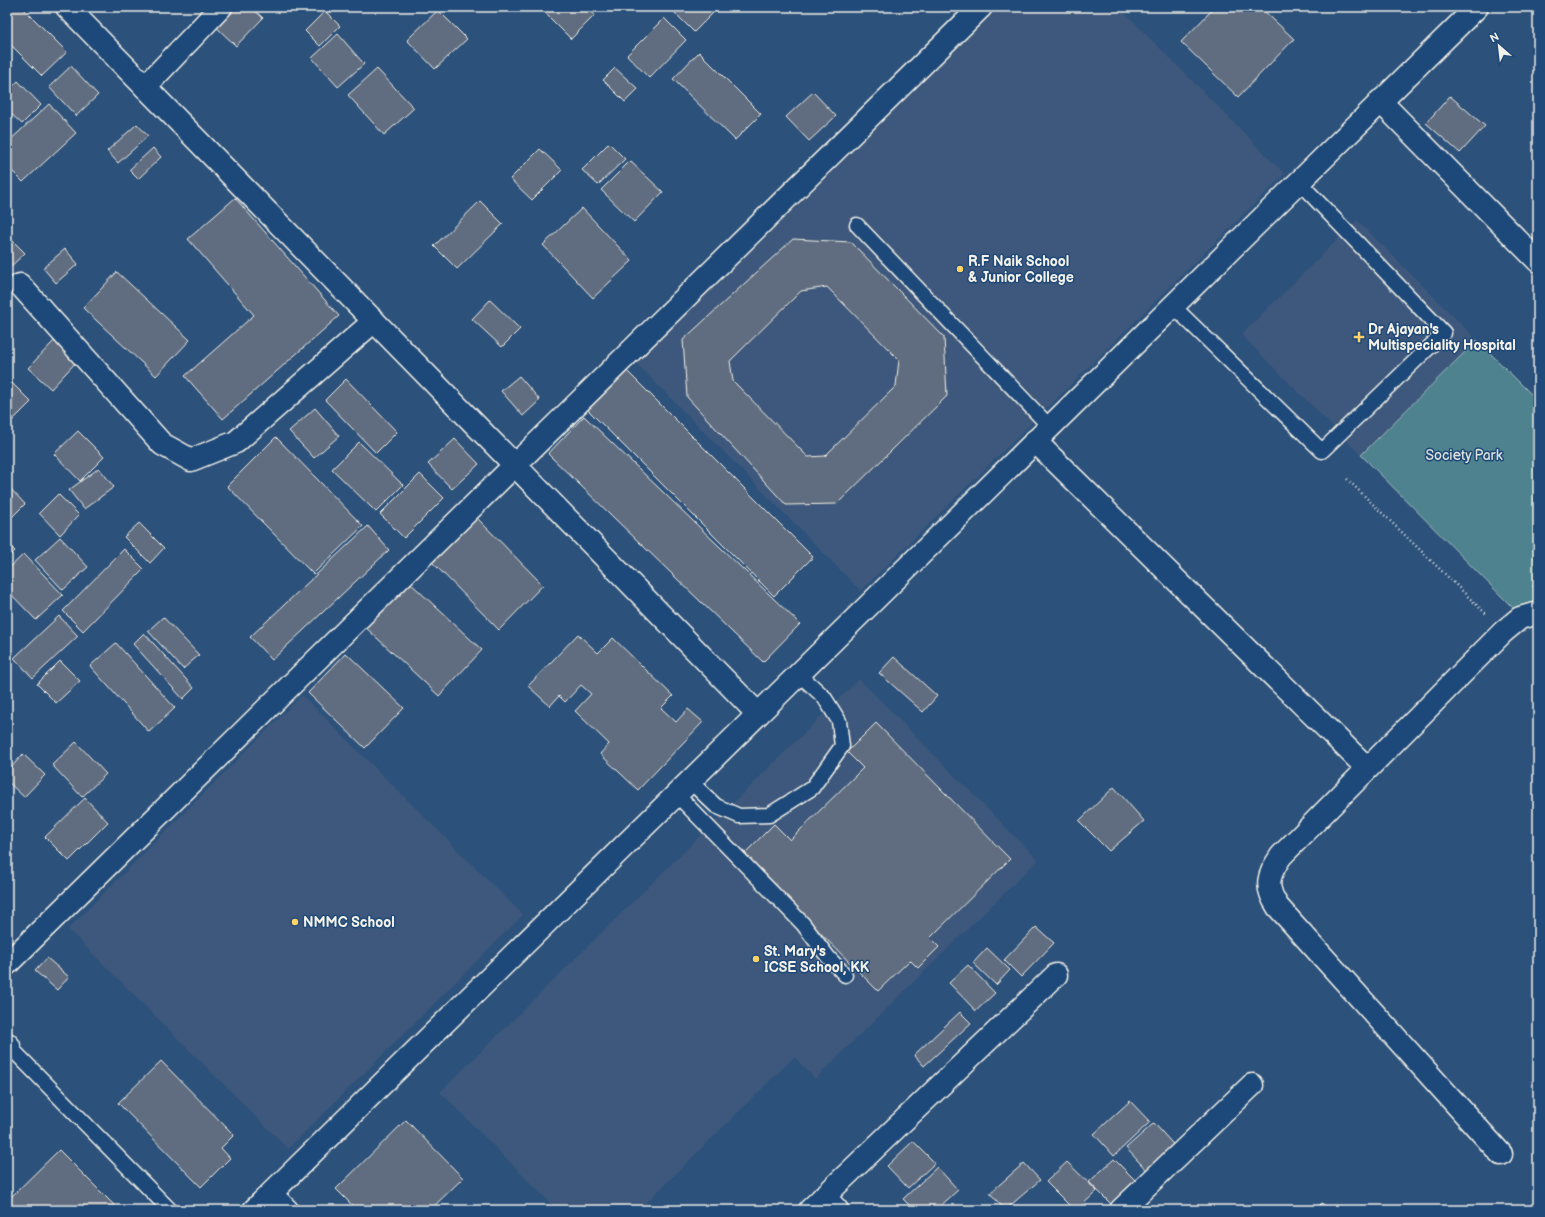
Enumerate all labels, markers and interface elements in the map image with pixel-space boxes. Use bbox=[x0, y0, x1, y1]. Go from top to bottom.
north arrow bbox=[1479, 26, 1519, 66]
text: N bbox=[1488, 30, 1501, 45]
place label: R.F Naik School & Junior College bbox=[968, 253, 1074, 286]
marker: R.F Naik School & Junior College bbox=[955, 264, 965, 274]
place label: Dr Ajayan's Multispeciality Hospital bbox=[1368, 321, 1516, 354]
marker: Dr Ajayan's Multispeciality Hospital bbox=[1353, 331, 1365, 343]
park label: Society Park bbox=[1425, 447, 1503, 464]
place label: NMMC School bbox=[303, 914, 395, 931]
marker: NMMC School bbox=[290, 917, 300, 927]
place label: St. Mary's ICSE School, KK bbox=[764, 943, 870, 976]
marker: St. Mary's ICSE School, KK bbox=[751, 954, 761, 964]

